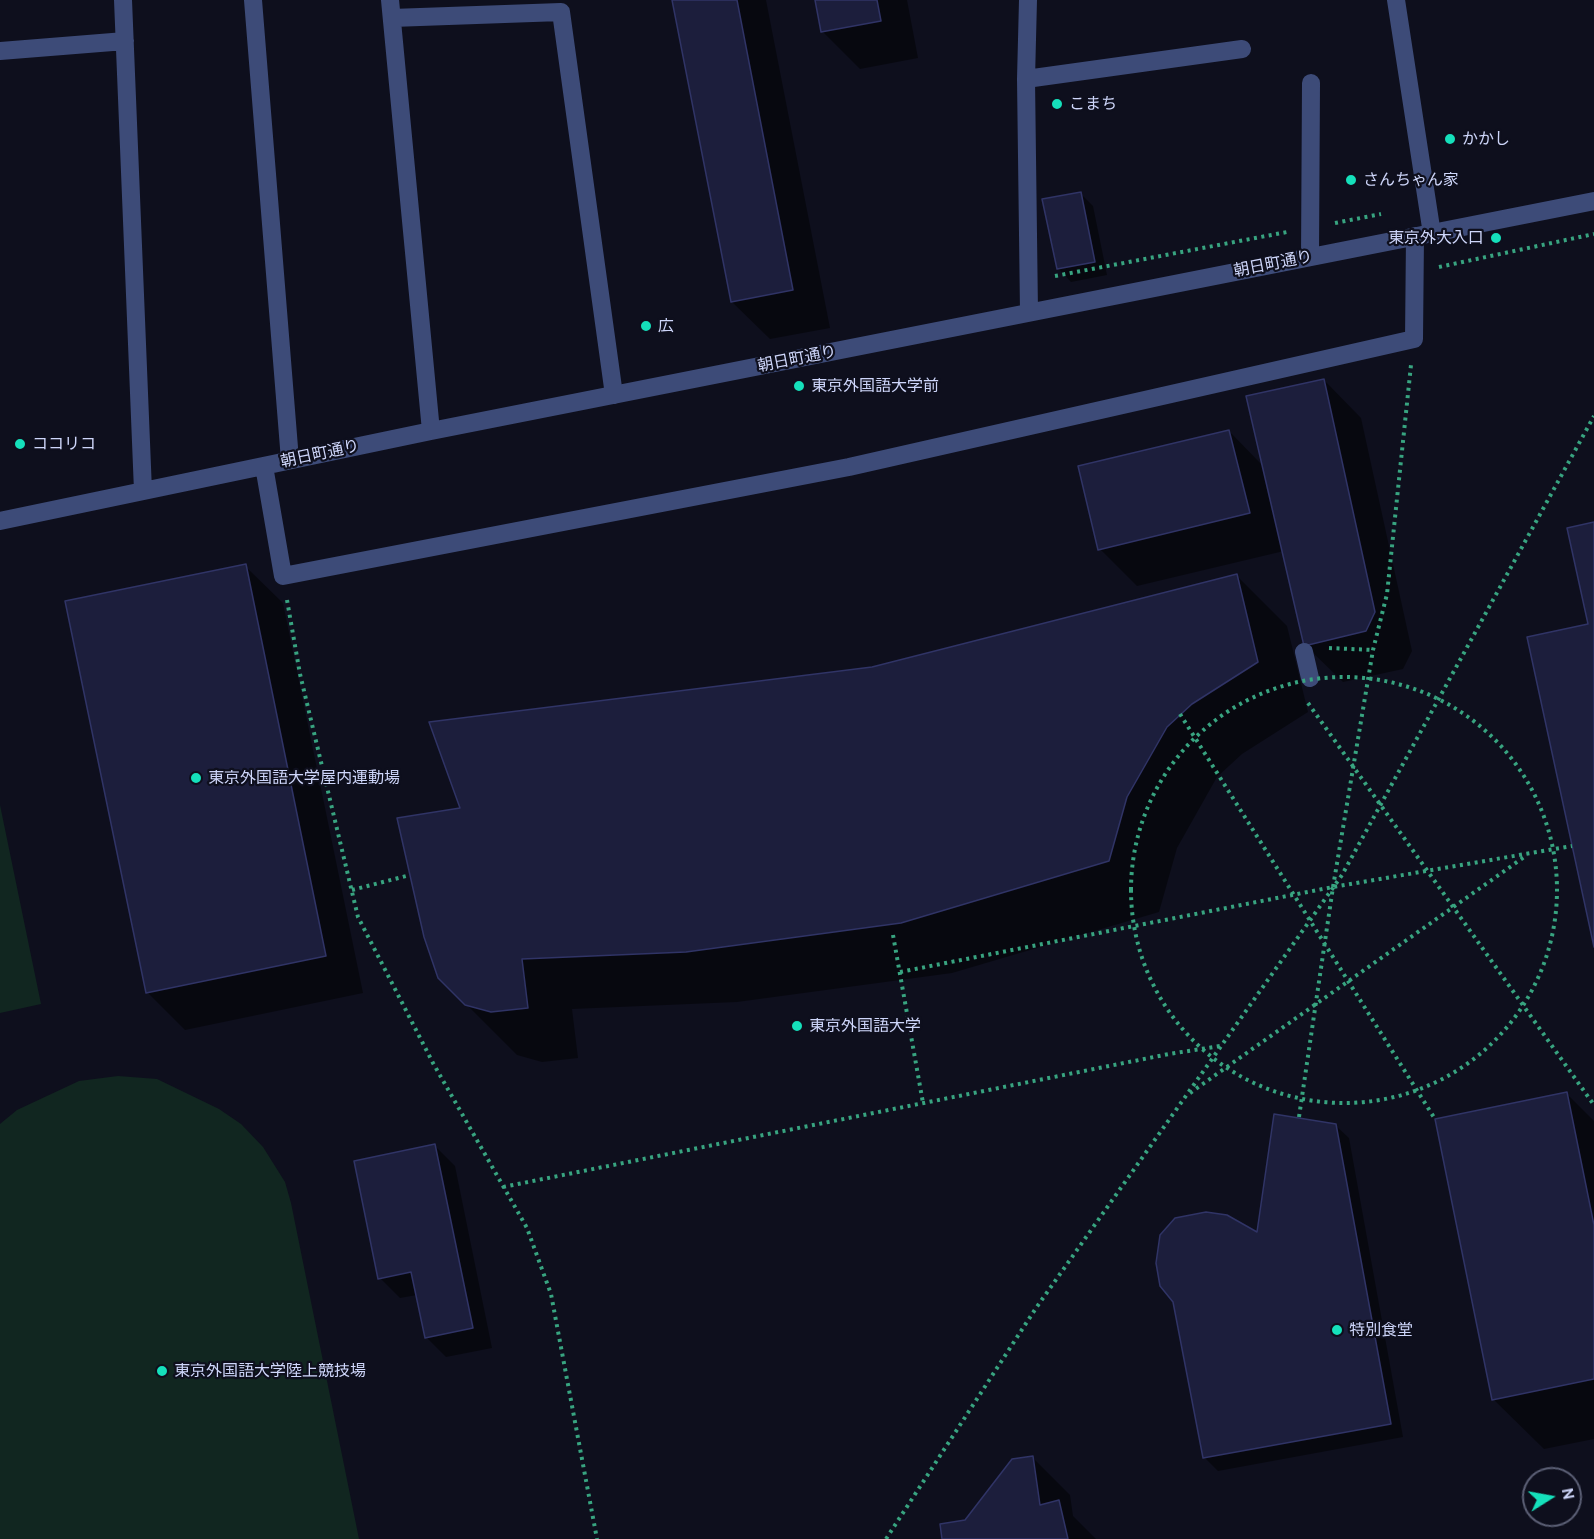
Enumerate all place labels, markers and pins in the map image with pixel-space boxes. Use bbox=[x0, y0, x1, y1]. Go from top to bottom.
place label: こまち bbox=[1069, 94, 1117, 114]
marker: こまち bbox=[1050, 97, 1064, 111]
place label: かかし bbox=[1462, 129, 1510, 149]
marker: かかし bbox=[1443, 132, 1457, 146]
place label: さんちゃん家 bbox=[1363, 170, 1459, 190]
marker: さんちゃん家 bbox=[1344, 173, 1358, 187]
place label: 東京外大入口 bbox=[1388, 228, 1484, 248]
marker: 東京外大入口 bbox=[1489, 231, 1503, 245]
place label: 広 bbox=[658, 316, 674, 336]
marker: 広 bbox=[639, 319, 653, 333]
place label: 東京外国語大学前 bbox=[811, 376, 939, 396]
marker: 東京外国語大学前 bbox=[792, 379, 806, 393]
place label: ココリコ bbox=[32, 434, 96, 454]
marker: ココリコ bbox=[13, 437, 27, 451]
place label: 東京外国語大学屋内運動場 bbox=[208, 768, 400, 788]
marker: 東京外国語大学屋内運動場 bbox=[189, 771, 203, 785]
place label: 東京外国語大学 bbox=[809, 1016, 921, 1036]
marker: 東京外国語大学 bbox=[790, 1019, 804, 1033]
place label: 特別食堂 bbox=[1349, 1320, 1413, 1340]
marker: 特別食堂 bbox=[1330, 1323, 1344, 1337]
place label: 東京外国語大学陸上競技場 bbox=[174, 1361, 366, 1381]
marker: 東京外国語大学陸上競技場 bbox=[155, 1364, 169, 1378]

